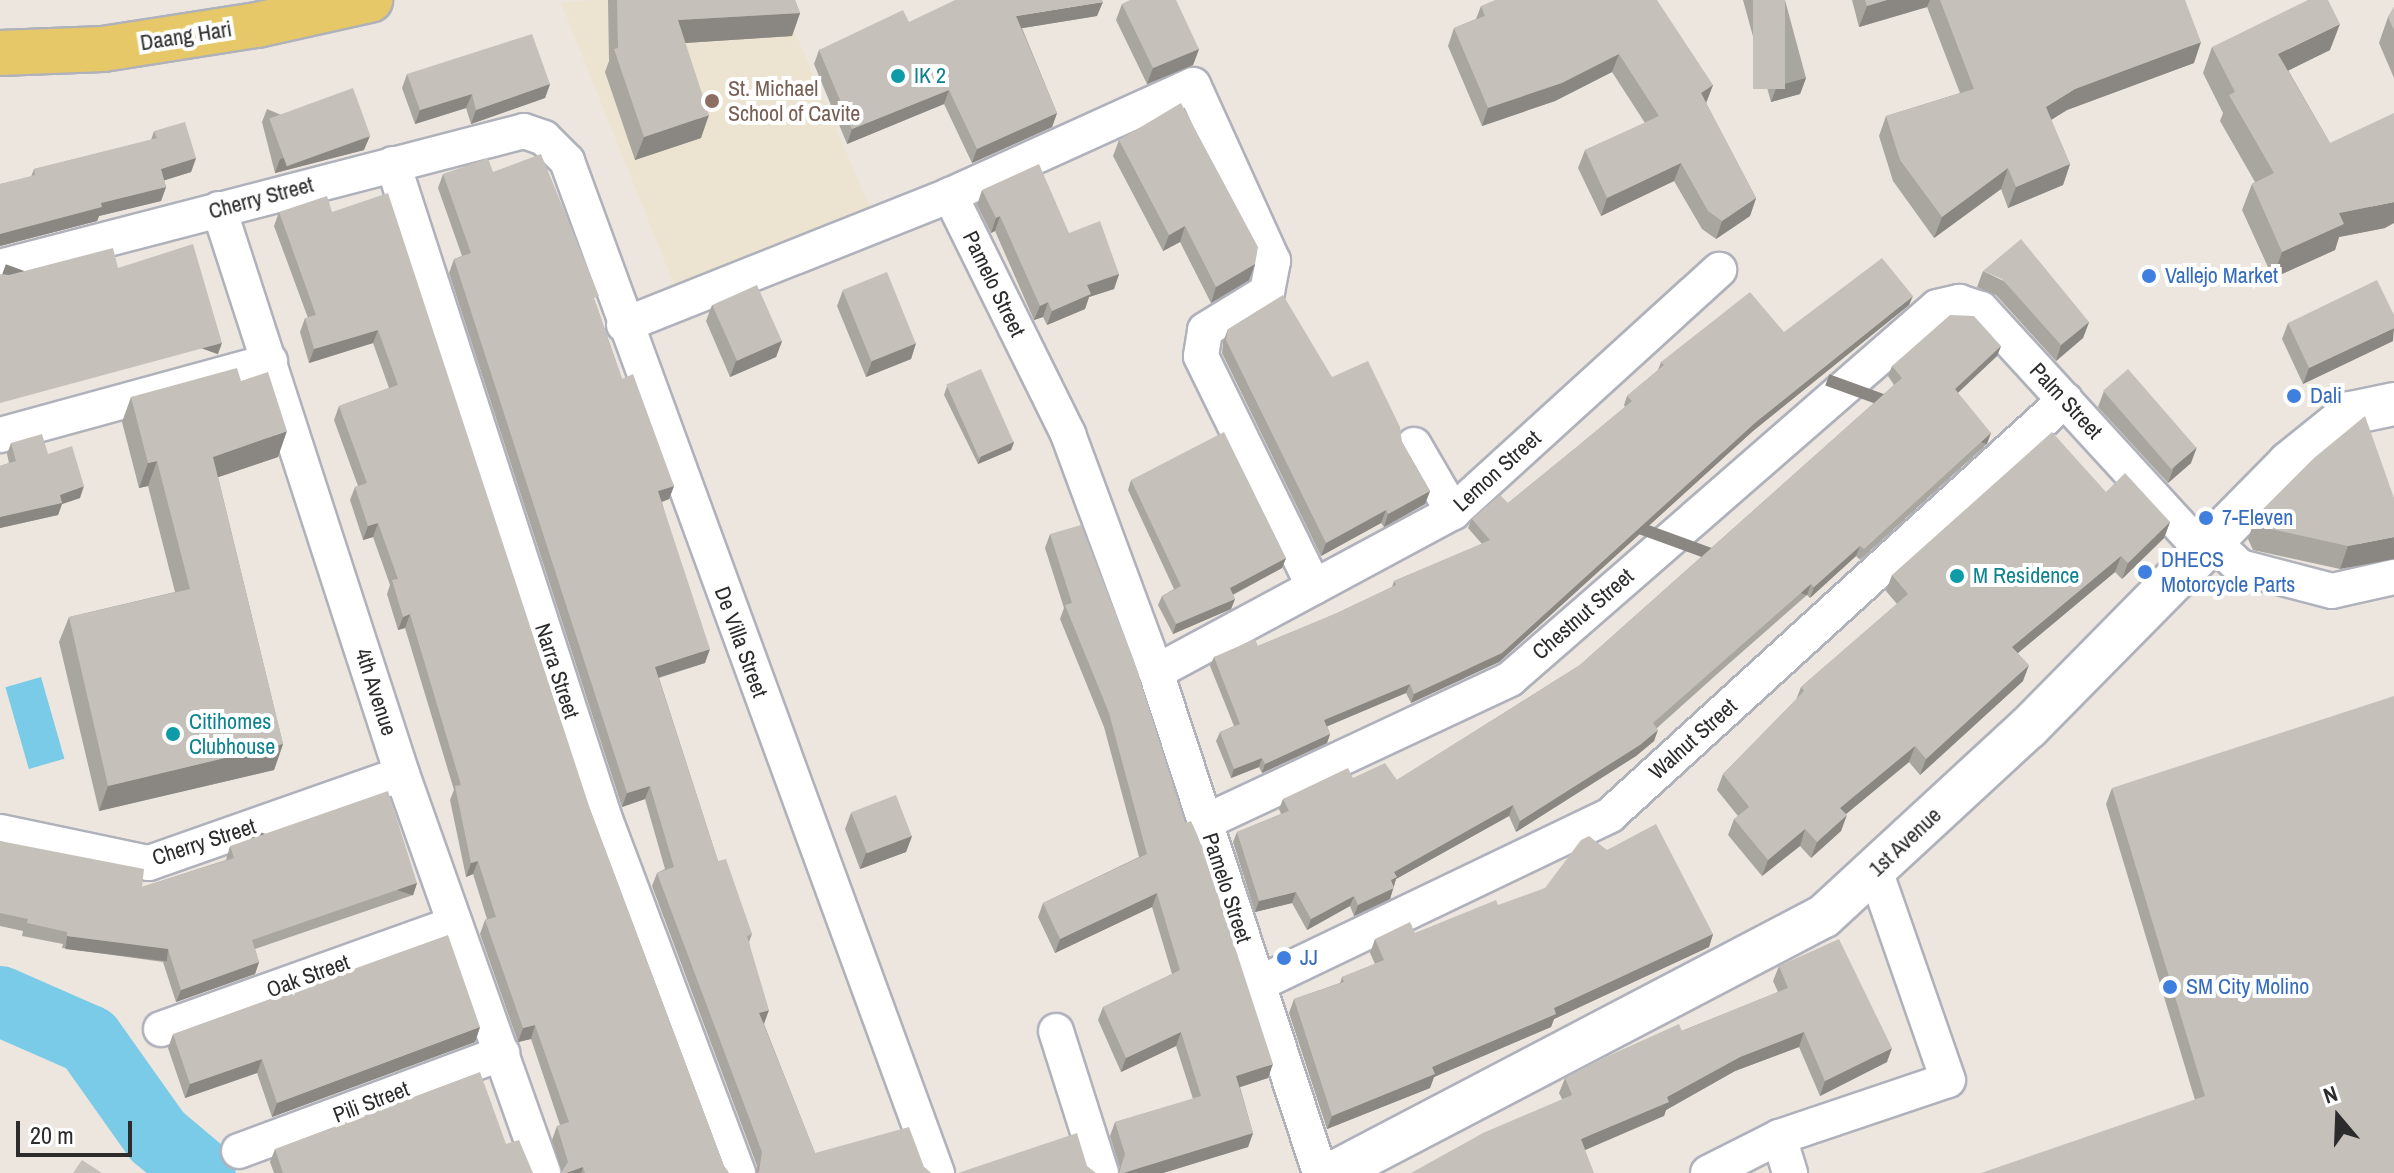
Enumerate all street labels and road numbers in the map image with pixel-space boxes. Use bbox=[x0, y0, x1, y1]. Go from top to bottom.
street label: Daang Hari bbox=[138, 16, 234, 56]
street label: Cherry Street bbox=[206, 171, 316, 225]
street label: Pamelo Street bbox=[957, 227, 1031, 341]
street label: Palm Street bbox=[2024, 358, 2108, 444]
street label: Lemon Street bbox=[1448, 425, 1546, 517]
street label: Chestnut Street bbox=[1527, 563, 1639, 665]
street label: De Villa Street bbox=[709, 583, 773, 701]
street label: Narra Street bbox=[529, 620, 585, 722]
street label: 4th Avenue bbox=[349, 645, 403, 739]
street label: Walnut Street bbox=[1644, 693, 1742, 785]
street label: 1st Avenue bbox=[1863, 802, 1947, 882]
street label: Cherry Street bbox=[149, 813, 259, 871]
street label: Pamelo Street bbox=[1197, 830, 1257, 946]
street label: Oak Street bbox=[263, 949, 353, 1003]
street label: Pili Street bbox=[329, 1075, 413, 1129]

